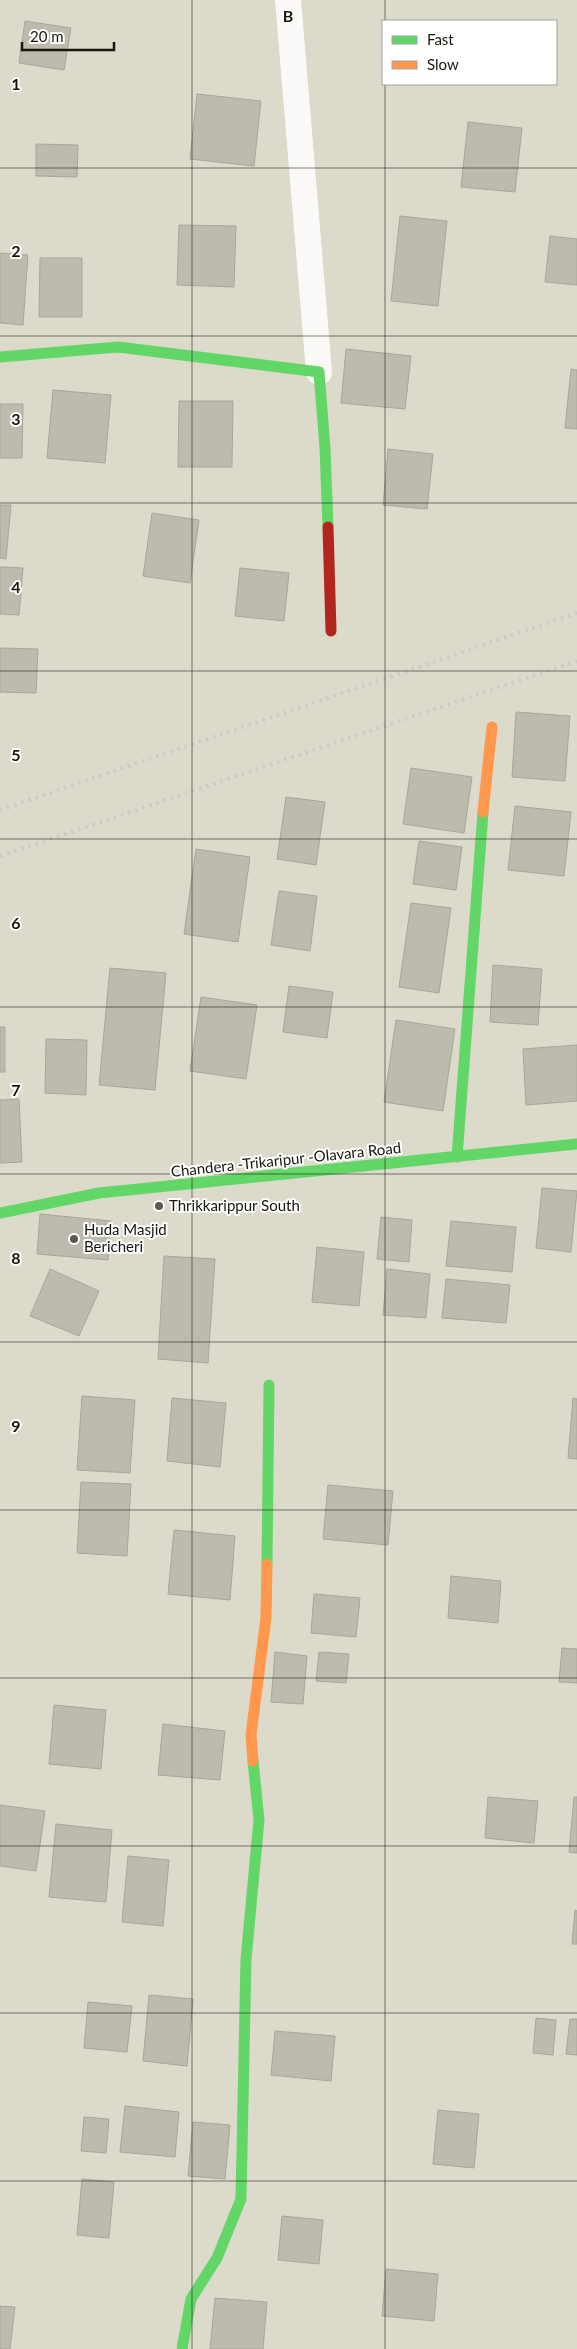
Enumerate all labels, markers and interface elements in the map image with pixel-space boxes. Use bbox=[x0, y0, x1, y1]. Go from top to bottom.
text: B bbox=[283, 6, 293, 25]
scale bar bbox=[22, 20, 115, 52]
legend bbox=[382, 20, 557, 85]
text: 20 m bbox=[30, 27, 64, 45]
text: Fast bbox=[427, 30, 454, 48]
text: Slow bbox=[427, 55, 459, 73]
text: 1 bbox=[11, 74, 21, 93]
text: 2 bbox=[11, 241, 21, 260]
text: 3 bbox=[11, 409, 21, 428]
text: 4 bbox=[11, 577, 21, 596]
text: 5 bbox=[11, 745, 21, 764]
text: 6 bbox=[11, 913, 21, 932]
text: 7 bbox=[11, 1080, 21, 1099]
street label: Chandera -Trikaripur -Olavara Road bbox=[170, 1138, 402, 1180]
place label: Thrikkarippur South bbox=[169, 1196, 300, 1214]
marker: Thrikkarippur South bbox=[153, 1200, 165, 1212]
place label: Huda Masjid Bericheri bbox=[84, 1220, 167, 1255]
marker: Huda Masjid Bericheri bbox=[68, 1233, 80, 1245]
text: 8 bbox=[11, 1248, 21, 1267]
text: 9 bbox=[11, 1416, 21, 1435]

